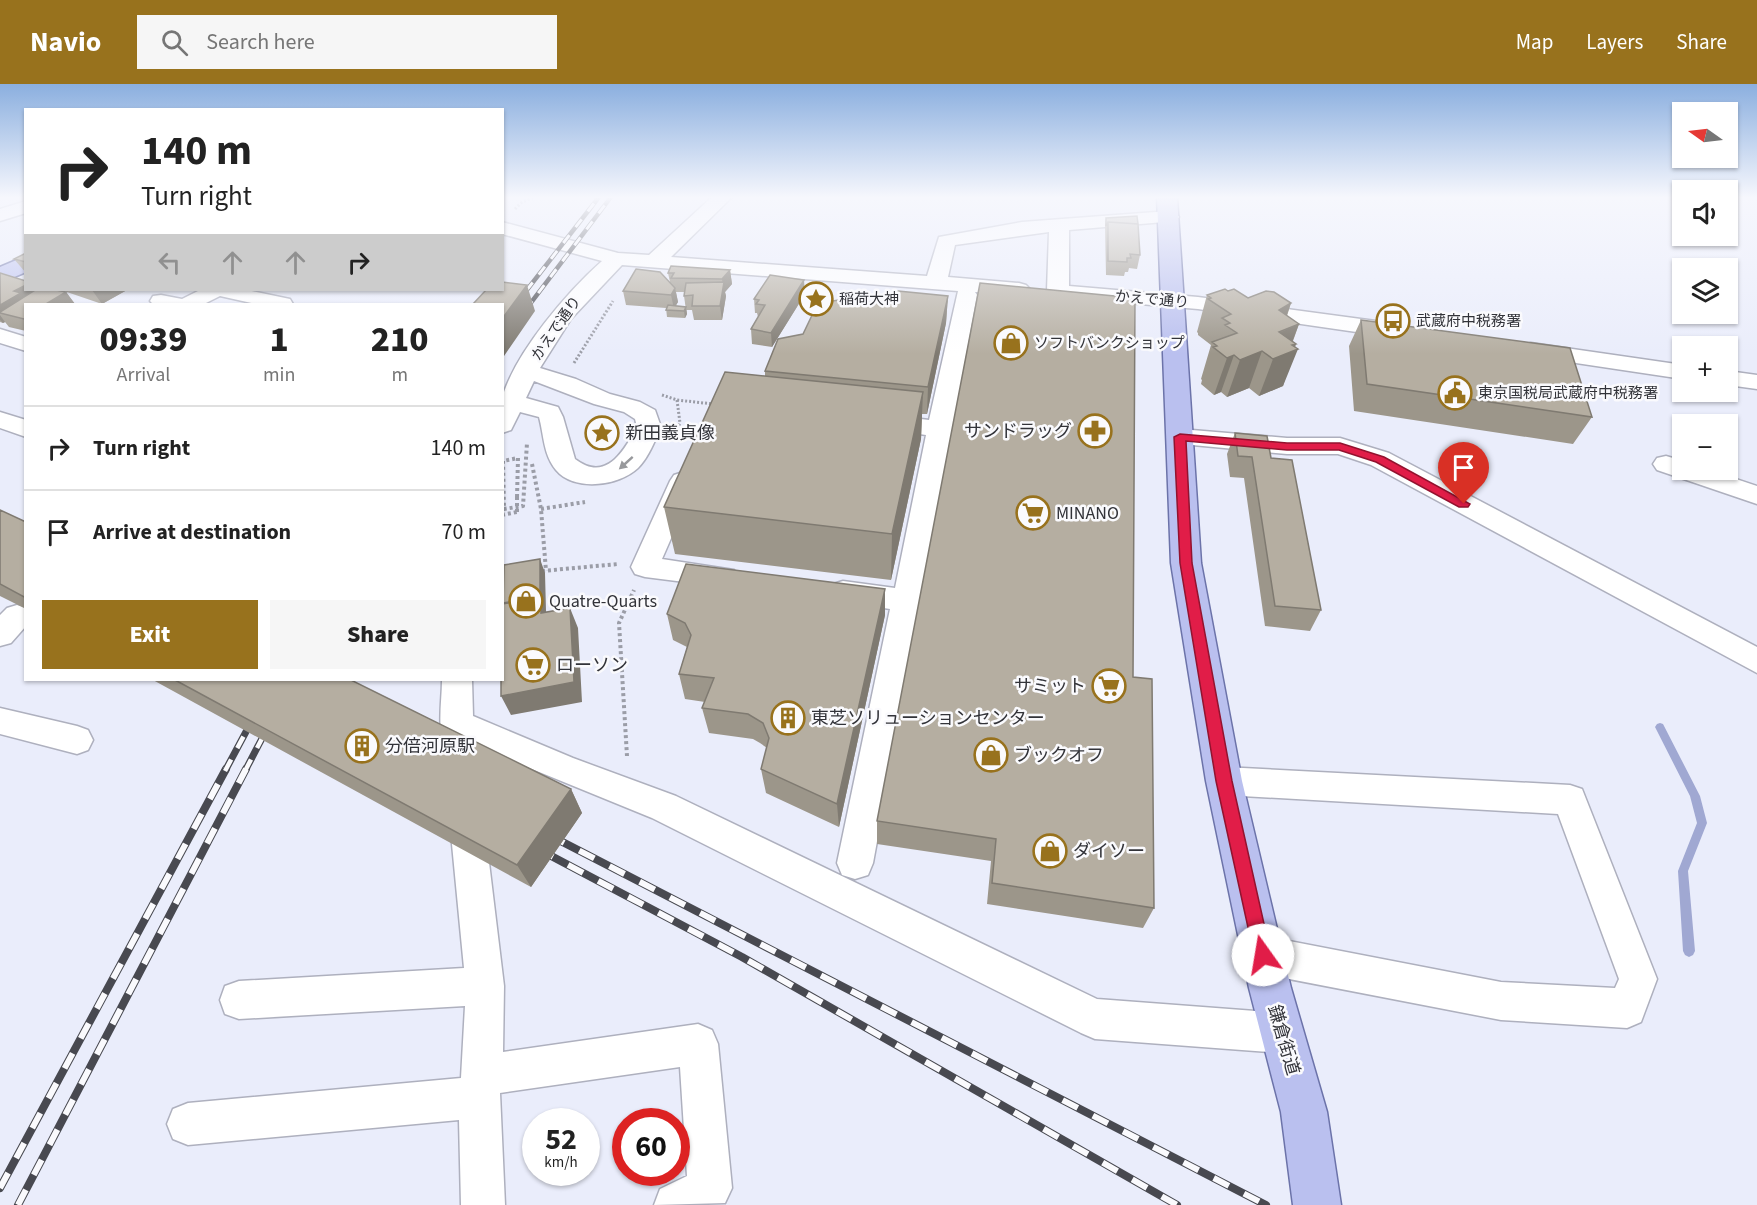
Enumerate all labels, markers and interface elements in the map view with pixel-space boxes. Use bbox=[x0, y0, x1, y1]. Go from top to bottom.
search box bbox=[137, 15, 557, 69]
text: Navio bbox=[30, 22, 101, 62]
icon: search bbox=[158, 26, 191, 59]
text: Search here bbox=[206, 26, 315, 58]
text: Map bbox=[1516, 27, 1553, 57]
text: Layers bbox=[1586, 27, 1643, 57]
text: Share bbox=[1676, 27, 1727, 57]
north arrow bbox=[1672, 102, 1738, 168]
map controls bbox=[1672, 102, 1738, 480]
text: 140 m bbox=[141, 121, 252, 181]
icon: right bbox=[42, 132, 120, 210]
text: Turn right bbox=[141, 177, 252, 216]
button: sound bbox=[1672, 180, 1738, 246]
icon: left bbox=[153, 246, 186, 279]
icon: ahead bbox=[216, 246, 249, 279]
icon: ahead bbox=[279, 246, 312, 279]
icon: right bbox=[342, 246, 375, 279]
button: layers bbox=[1672, 258, 1738, 324]
place icon: 稲荷大神 bbox=[798, 281, 834, 317]
street label: かえで通り bbox=[1114, 286, 1190, 313]
place label: 稲荷大神 bbox=[839, 289, 899, 310]
street label: かえで通り bbox=[526, 292, 586, 365]
bus stop icon: 武蔵府中税務署 bbox=[1375, 303, 1411, 339]
place label: 武蔵府中税務署 bbox=[1416, 311, 1521, 332]
text: 09:39 bbox=[99, 314, 188, 365]
text: 1 bbox=[270, 314, 289, 365]
text: 210 bbox=[371, 314, 429, 365]
shop icon: ソフトバンクショップ bbox=[993, 325, 1029, 361]
place label: ソフトバンクショップ bbox=[1034, 333, 1185, 354]
button: + bbox=[1672, 336, 1738, 402]
text: Arrival bbox=[117, 361, 170, 389]
text: min bbox=[263, 361, 295, 389]
text: m bbox=[391, 361, 408, 389]
public building icon: 東京国税局武蔵府中税務署 bbox=[1437, 375, 1473, 411]
place label: 東京国税局武蔵府中税務署 bbox=[1478, 383, 1658, 404]
pharmacy icon: サンドラッグ bbox=[1077, 413, 1113, 449]
button: − bbox=[1672, 414, 1738, 480]
place icon: 新田義貞像 bbox=[584, 415, 620, 451]
place label: サンドラッグ bbox=[964, 419, 1072, 444]
place label: 新田義貞像 bbox=[625, 421, 715, 446]
icon: right bbox=[42, 432, 75, 465]
text: Turn right bbox=[93, 432, 190, 464]
text: 140 m bbox=[431, 432, 486, 464]
pin bbox=[1438, 442, 1489, 504]
icon: arrive bbox=[1447, 451, 1480, 484]
one-way arrow bbox=[618, 456, 633, 470]
supermarket icon: MINANO bbox=[1015, 495, 1051, 531]
place label: MINANO bbox=[1056, 501, 1119, 526]
icon: arrive bbox=[42, 516, 75, 549]
text: Arrive at destination bbox=[93, 516, 291, 548]
text: 70 m bbox=[441, 516, 486, 548]
shop icon: Quatre-Quarts bbox=[508, 583, 544, 619]
place label: Quatre-Quarts bbox=[549, 589, 657, 614]
button: Exit bbox=[42, 600, 258, 669]
button: Share bbox=[270, 600, 486, 669]
supermarket icon: ローソン bbox=[515, 647, 551, 683]
place label: ローソン bbox=[556, 653, 628, 678]
supermarket icon: サミット bbox=[1091, 668, 1127, 704]
place label: サミット bbox=[1014, 674, 1086, 699]
building icon: 東芝ソリューションセンター bbox=[770, 700, 806, 736]
place label: 東芝ソリューションセンター bbox=[811, 706, 1045, 731]
building icon: 分倍河原駅 bbox=[344, 728, 380, 764]
place label: 分倍河原駅 bbox=[385, 734, 475, 759]
shop icon: ブックオフ bbox=[973, 737, 1009, 773]
place label: ブックオフ bbox=[1014, 743, 1104, 768]
shop icon: ダイソー bbox=[1032, 833, 1068, 869]
place label: ダイソー bbox=[1073, 839, 1145, 864]
position arrow bbox=[1231, 923, 1295, 987]
street label: 鎌倉街道 bbox=[1262, 1002, 1305, 1078]
speed limit sign: 60 bbox=[612, 1108, 690, 1186]
text: 52 bbox=[545, 1118, 577, 1161]
text: km/h bbox=[544, 1152, 578, 1173]

